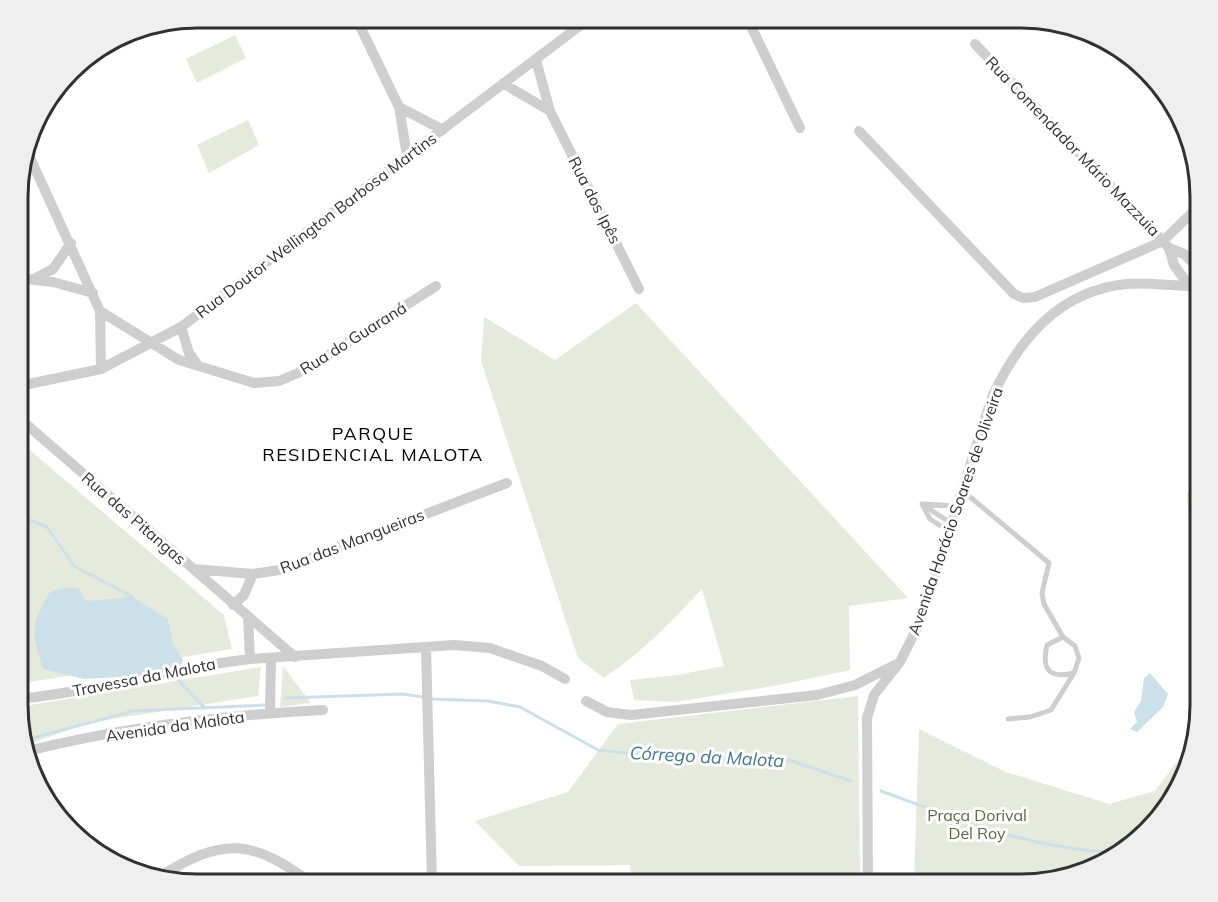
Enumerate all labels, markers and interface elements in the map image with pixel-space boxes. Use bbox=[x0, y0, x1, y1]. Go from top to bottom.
street label: Rua Comendador Mário Mazzuia bbox=[982, 52, 1164, 240]
street label: Rua Doutor Wellington Barbosa Martins bbox=[192, 128, 440, 322]
street label: Rua dos Ipês bbox=[564, 153, 626, 247]
street label: Rua do Guaraná bbox=[296, 297, 410, 379]
street label: Avenida Horácio Soares de Oliveira bbox=[903, 384, 1007, 638]
district label: PARQUE RESIDENCIAL MALOTA bbox=[262, 422, 484, 466]
street label: Rua das Pitangas bbox=[78, 467, 190, 569]
street label: Rua das Mangueiras bbox=[277, 504, 427, 578]
street label: Travessa da Malota bbox=[71, 653, 217, 701]
street label: Avenida da Malota bbox=[104, 706, 246, 746]
water label: Córrego da Malota bbox=[629, 741, 785, 772]
park label: Praça Dorival Del Roy bbox=[927, 805, 1027, 843]

